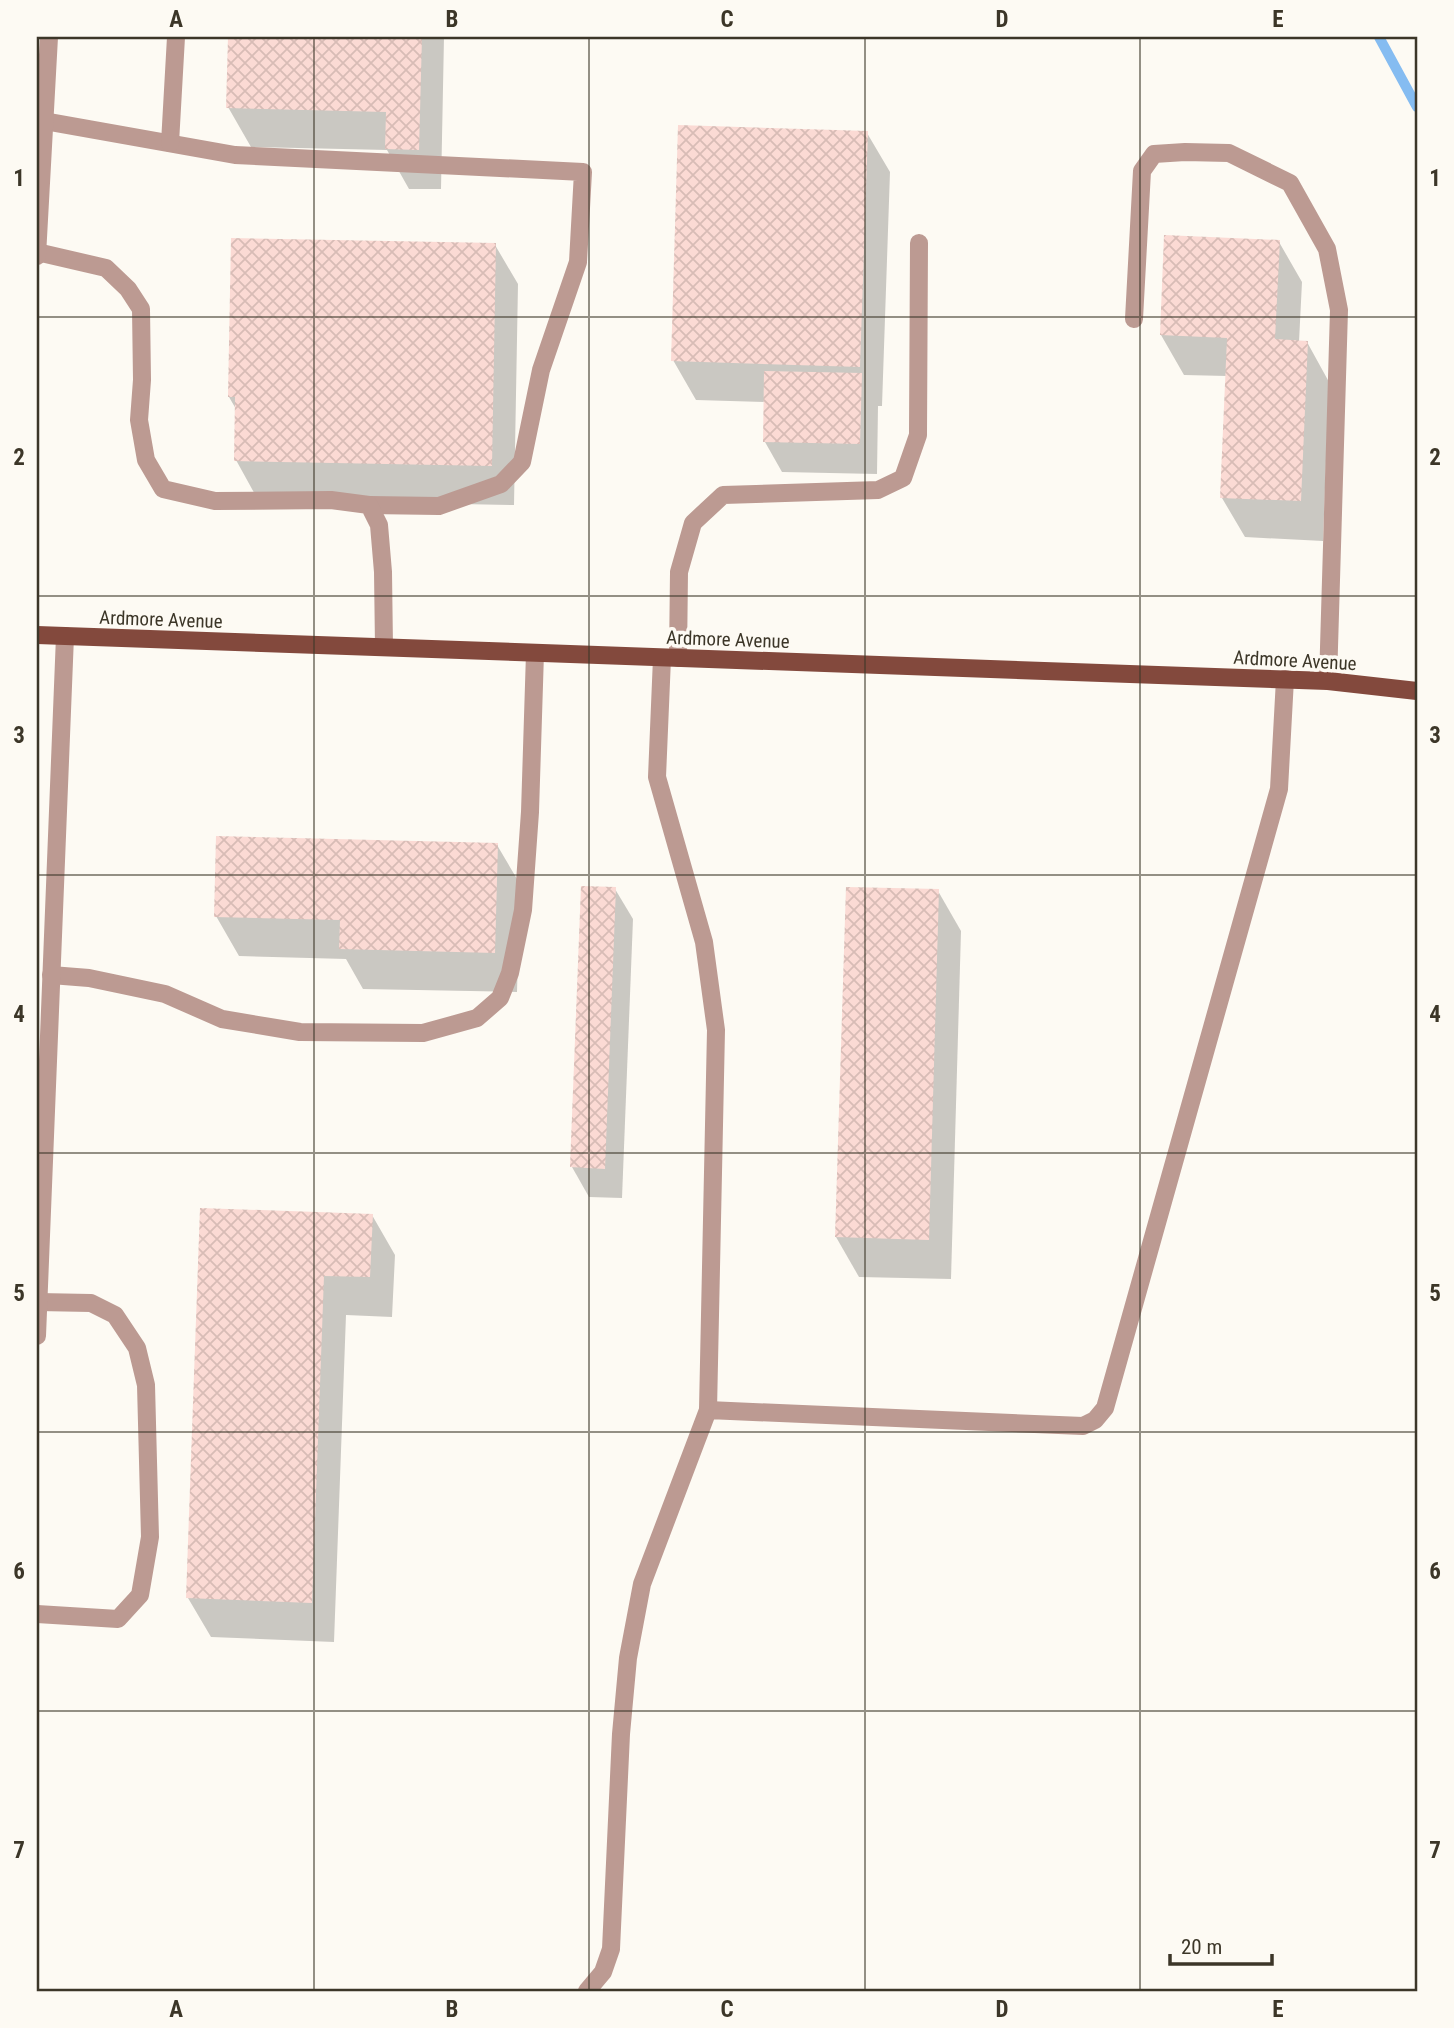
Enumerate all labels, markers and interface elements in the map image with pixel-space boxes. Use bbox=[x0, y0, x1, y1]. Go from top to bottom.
text: A bbox=[169, 6, 183, 33]
text: B bbox=[446, 6, 458, 33]
text: C bbox=[720, 6, 734, 33]
text: D bbox=[996, 6, 1009, 33]
text: E bbox=[1272, 6, 1284, 33]
text: 1 bbox=[13, 165, 25, 192]
text: 1 bbox=[1429, 165, 1441, 192]
text: 2 bbox=[13, 444, 25, 471]
text: 2 bbox=[1429, 444, 1441, 471]
street label: Ardmore Avenue bbox=[99, 606, 223, 633]
street label: Ardmore Avenue bbox=[666, 626, 790, 653]
street label: Ardmore Avenue bbox=[1233, 646, 1357, 675]
text: 3 bbox=[13, 722, 25, 749]
text: 3 bbox=[1429, 722, 1441, 749]
text: 4 bbox=[13, 1001, 25, 1028]
text: 4 bbox=[1429, 1001, 1441, 1028]
text: 5 bbox=[13, 1280, 25, 1307]
text: 5 bbox=[1429, 1280, 1441, 1307]
text: 6 bbox=[13, 1558, 25, 1585]
text: 6 bbox=[1429, 1558, 1441, 1585]
text: 7 bbox=[13, 1837, 25, 1864]
text: 7 bbox=[1429, 1837, 1441, 1864]
scale bar bbox=[1170, 1923, 1272, 1967]
text: 20 m bbox=[1181, 1935, 1222, 1959]
text: A bbox=[169, 1996, 183, 2023]
text: B bbox=[446, 1996, 458, 2023]
text: C bbox=[720, 1996, 734, 2023]
text: D bbox=[996, 1996, 1009, 2023]
text: E bbox=[1272, 1996, 1284, 2023]

